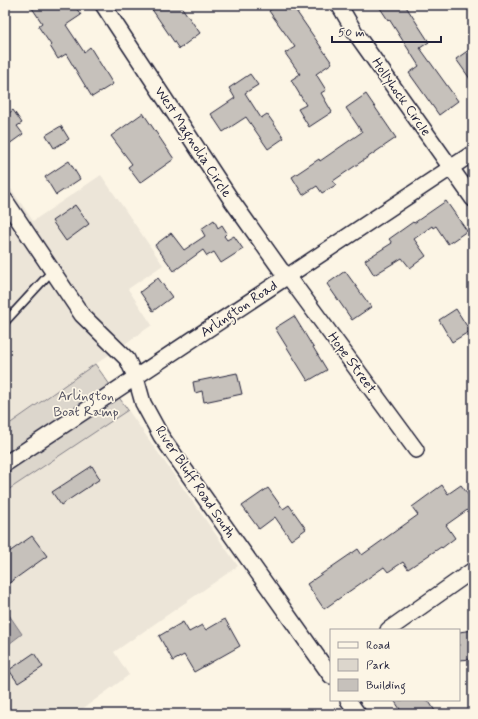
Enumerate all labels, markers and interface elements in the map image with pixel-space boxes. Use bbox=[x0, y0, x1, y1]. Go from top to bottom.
scale bar bbox=[332, 18, 441, 44]
text: 50 m bbox=[338, 25, 365, 41]
street label: Hollyhock Circle bbox=[367, 54, 435, 140]
street label: West Magnolia Circle bbox=[149, 83, 236, 202]
street label: Arlington Road bbox=[197, 277, 282, 343]
street label: Hope Street bbox=[324, 329, 381, 398]
park label: Arlington Boat Ramp bbox=[53, 387, 119, 421]
street label: River Bluff Road South bbox=[151, 422, 239, 542]
legend bbox=[330, 629, 460, 701]
text: Road bbox=[366, 638, 390, 654]
text: Park bbox=[366, 658, 390, 674]
text: Building bbox=[366, 678, 406, 695]

